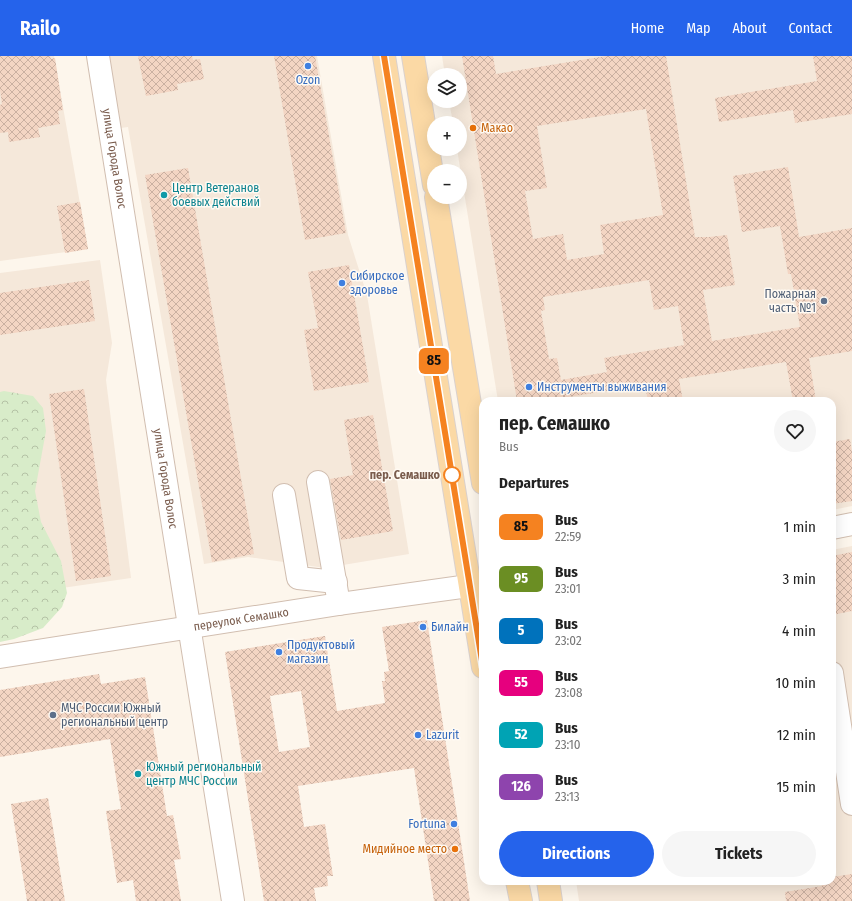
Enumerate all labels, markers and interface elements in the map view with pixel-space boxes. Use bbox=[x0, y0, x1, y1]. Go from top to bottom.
text: Railo bbox=[20, 17, 60, 40]
text: Home bbox=[631, 20, 664, 37]
text: Map bbox=[686, 20, 710, 37]
text: About bbox=[732, 20, 767, 37]
text: Contact bbox=[789, 20, 832, 37]
marker: Ozon bbox=[303, 61, 313, 71]
map controls bbox=[427, 68, 467, 204]
button: layers bbox=[427, 68, 467, 108]
place label: Ozon bbox=[296, 73, 320, 87]
street label: улица Города Волос bbox=[99, 108, 129, 210]
button: + bbox=[427, 116, 467, 156]
place label: Макао bbox=[481, 121, 513, 135]
marker: Макао bbox=[468, 123, 478, 133]
button: − bbox=[427, 164, 467, 204]
place label: Центр Ветеранов боевых действий bbox=[172, 181, 260, 209]
marker: Центр Ветеранов боевых действий bbox=[159, 190, 169, 200]
place label: Сибирское здоровье bbox=[350, 269, 404, 297]
marker: Сибирское здоровье bbox=[337, 278, 347, 288]
place label: Пожарная часть №1 bbox=[765, 287, 816, 315]
marker: Пожарная часть №1 bbox=[819, 296, 829, 306]
line badge: 85 bbox=[416, 348, 452, 374]
text: 85 bbox=[427, 352, 441, 369]
place label: Инструменты выживания bbox=[537, 380, 666, 394]
marker: Инструменты выживания bbox=[524, 382, 534, 392]
button: heart bbox=[774, 410, 816, 452]
text: пер. Семашко bbox=[499, 412, 610, 435]
street label: улица Города Волос bbox=[151, 427, 180, 530]
text: Bus bbox=[499, 439, 518, 454]
marker: пер. Семашко bbox=[443, 466, 461, 484]
place label: пер. Семашко bbox=[370, 468, 441, 482]
text: Departures bbox=[499, 474, 569, 492]
text: Bus bbox=[555, 511, 578, 529]
text: 85 bbox=[514, 518, 528, 535]
text: 1 min bbox=[783, 518, 816, 536]
text: 22:59 bbox=[555, 529, 581, 544]
text: Bus bbox=[555, 563, 578, 581]
text: 95 bbox=[514, 570, 528, 587]
text: 3 min bbox=[782, 570, 816, 588]
text: 23:01 bbox=[555, 581, 581, 596]
street label: переулок Семашко bbox=[192, 605, 290, 634]
text: Bus bbox=[555, 615, 578, 633]
place label: Билайн bbox=[431, 620, 469, 634]
marker: Билайн bbox=[418, 622, 428, 632]
text: 5 bbox=[518, 622, 524, 639]
text: 4 min bbox=[782, 622, 816, 640]
text: 23:02 bbox=[555, 633, 582, 648]
place label: Продуктовый магазин bbox=[287, 638, 355, 666]
marker: Продуктовый магазин bbox=[274, 647, 284, 657]
text: Bus bbox=[555, 667, 578, 685]
text: 55 bbox=[514, 674, 528, 691]
text: 10 min bbox=[776, 674, 816, 692]
text: 23:08 bbox=[555, 685, 583, 700]
place label: МЧС России Южный региональный центр bbox=[61, 701, 168, 729]
marker: МЧС России Южный региональный центр bbox=[48, 710, 58, 720]
text: Bus bbox=[555, 719, 578, 737]
text: 52 bbox=[514, 726, 528, 743]
text: 12 min bbox=[777, 726, 816, 744]
place label: Lazurit bbox=[426, 728, 459, 742]
marker: Lazurit bbox=[413, 730, 423, 740]
text: 23:10 bbox=[555, 737, 581, 752]
place label: Южный региональный центр МЧС России bbox=[146, 760, 262, 788]
marker: Южный региональный центр МЧС России bbox=[133, 769, 143, 779]
text: Bus bbox=[555, 771, 578, 789]
text: 126 bbox=[511, 778, 531, 795]
text: 15 min bbox=[777, 778, 816, 796]
text: 23:13 bbox=[555, 789, 580, 804]
place label: Fortuna bbox=[408, 817, 446, 831]
marker: Fortuna bbox=[449, 819, 459, 829]
button: Directions bbox=[499, 831, 654, 877]
button: Tickets bbox=[662, 831, 816, 877]
place label: Мидийное место bbox=[362, 842, 447, 856]
marker: Мидийное место bbox=[450, 844, 460, 854]

